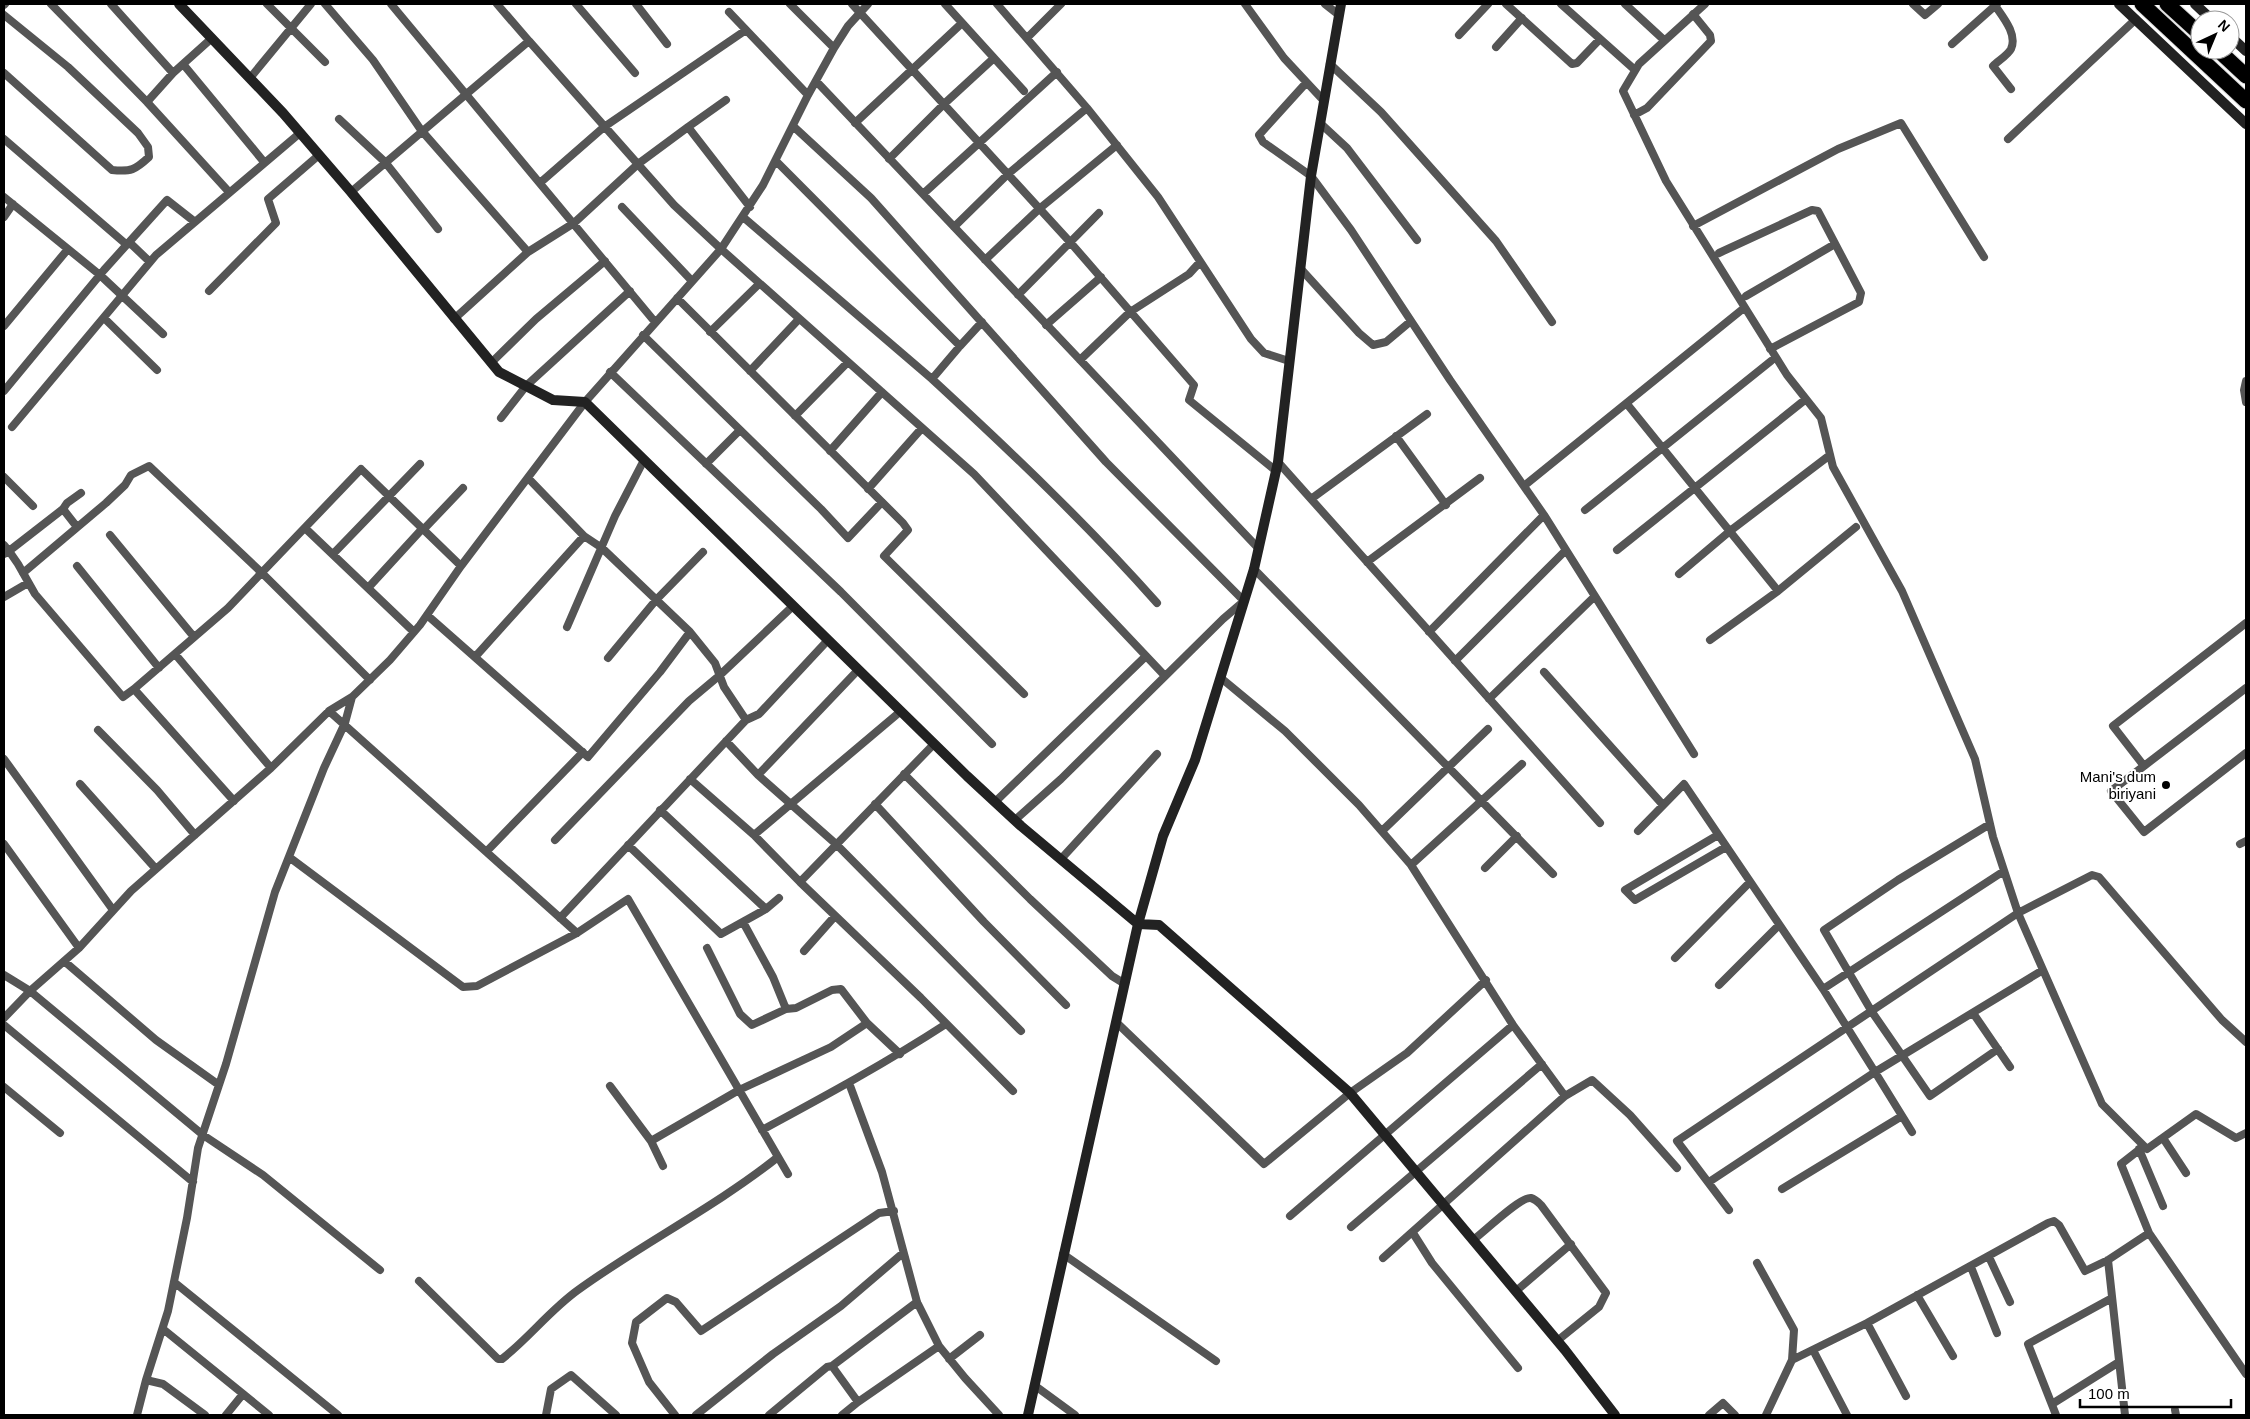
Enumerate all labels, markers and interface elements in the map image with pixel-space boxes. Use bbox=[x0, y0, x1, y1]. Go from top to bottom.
north arrow bbox=[2190, 10, 2240, 60]
text: N bbox=[2215, 16, 2233, 35]
place label: Mani's dum biriyani bbox=[2080, 768, 2156, 802]
marker: Mani's dum biriyani bbox=[2160, 779, 2172, 791]
scale bar bbox=[2080, 1376, 2231, 1408]
text: 100 m bbox=[2088, 1385, 2130, 1402]

